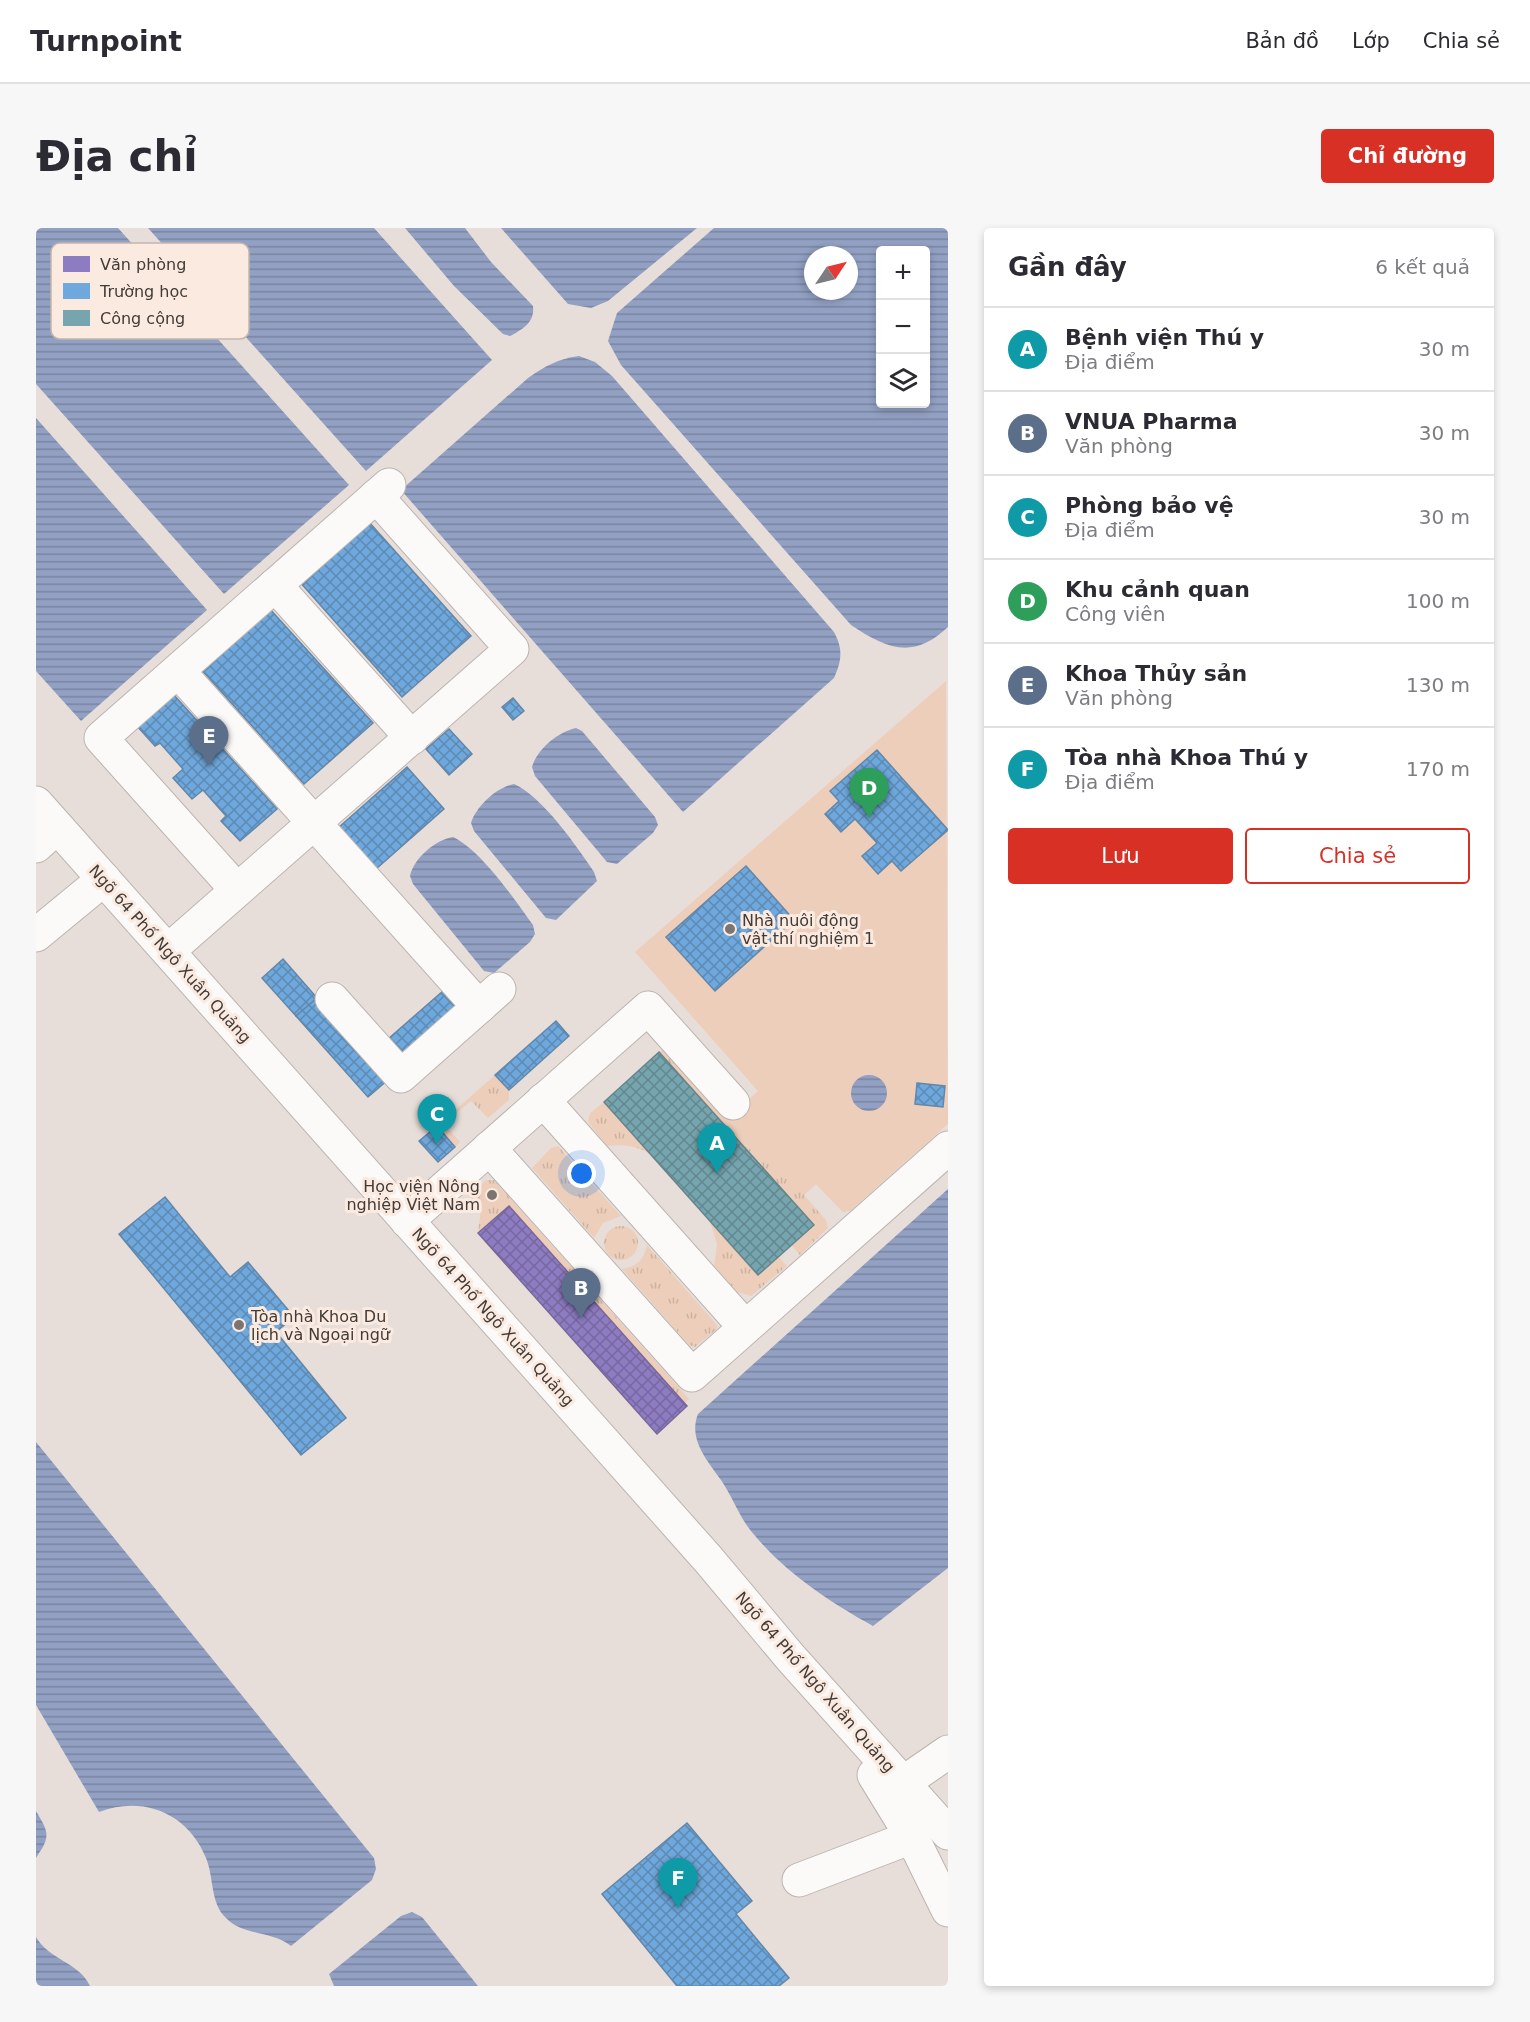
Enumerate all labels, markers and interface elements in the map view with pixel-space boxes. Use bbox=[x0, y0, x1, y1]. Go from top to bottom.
text: Turnpoint bbox=[30, 25, 182, 58]
text: Bản đồ bbox=[1245, 29, 1319, 53]
text: Lớp bbox=[1352, 29, 1390, 53]
text: Chia sẻ bbox=[1423, 29, 1500, 53]
button: Chỉ đường bbox=[1321, 129, 1494, 183]
text: Địa chỉ bbox=[36, 132, 198, 181]
legend bbox=[51, 243, 249, 339]
north arrow bbox=[804, 246, 858, 300]
map controls bbox=[876, 246, 930, 408]
button: + bbox=[876, 246, 930, 300]
text: Gần đây bbox=[1008, 252, 1127, 282]
text: Văn phòng bbox=[100, 255, 186, 274]
text: 6 kết quả bbox=[1375, 255, 1470, 279]
text: Trường học bbox=[99, 282, 188, 301]
button: − bbox=[876, 300, 930, 354]
text: Công cộng bbox=[100, 309, 185, 328]
text: Bệnh viện Thú y bbox=[1065, 325, 1264, 350]
text: A bbox=[1020, 337, 1035, 361]
text: 30 m bbox=[1419, 337, 1470, 361]
text: Địa điểm bbox=[1065, 350, 1155, 374]
button: layers bbox=[876, 354, 930, 408]
text: VNUA Pharma bbox=[1065, 409, 1238, 434]
text: B bbox=[1020, 421, 1035, 445]
text: 30 m bbox=[1419, 421, 1470, 445]
text: Văn phòng bbox=[1065, 434, 1173, 458]
text: Phòng bảo vệ bbox=[1065, 493, 1234, 518]
text: C bbox=[1020, 505, 1035, 529]
text: 30 m bbox=[1419, 505, 1470, 529]
text: Địa điểm bbox=[1065, 518, 1155, 542]
text: Khu cảnh quan bbox=[1065, 577, 1250, 602]
text: D bbox=[1019, 589, 1036, 613]
text: 100 m bbox=[1406, 589, 1470, 613]
text: Công viên bbox=[1065, 602, 1165, 626]
text: Khoa Thủy sản bbox=[1065, 661, 1247, 686]
text: E bbox=[1021, 673, 1034, 697]
text: 130 m bbox=[1406, 673, 1470, 697]
text: Văn phòng bbox=[1065, 686, 1173, 710]
pin: E bbox=[190, 716, 228, 766]
text: Tòa nhà Khoa Thú y bbox=[1065, 745, 1308, 770]
text: F bbox=[1021, 757, 1034, 781]
text: 170 m bbox=[1406, 757, 1470, 781]
pin: D bbox=[850, 768, 888, 818]
text: Địa điểm bbox=[1065, 770, 1155, 794]
button: Lưu bbox=[1008, 828, 1233, 884]
button: Chia sẻ bbox=[1245, 828, 1470, 884]
street label: Ngõ 64 Phố Ngô Xuân Quảng bbox=[85, 861, 255, 1047]
place label: Nhà nuôi động vật thí nghiệm 1 bbox=[742, 911, 874, 948]
marker: Nhà nuôi động vật thí nghiệm 1 bbox=[723, 922, 737, 936]
pin: C bbox=[418, 1094, 456, 1144]
pin: A bbox=[698, 1124, 736, 1173]
your location bbox=[567, 1159, 596, 1188]
place label: Học viện Nông nghiệp Việt Nam bbox=[346, 1177, 480, 1214]
marker: Học viện Nông nghiệp Việt Nam bbox=[485, 1188, 499, 1202]
street label: Ngõ 64 Phố Ngô Xuân Quảng bbox=[408, 1224, 578, 1410]
pin: B bbox=[562, 1268, 600, 1318]
place label: Tòa nhà Khoa Du lịch và Ngoại ngữ bbox=[250, 1307, 391, 1344]
marker: Tòa nhà Khoa Du lịch và Ngoại ngữ bbox=[232, 1318, 246, 1332]
street label: Ngõ 64 Phố Ngô Xuân Quảng bbox=[731, 1588, 899, 1776]
pin: F bbox=[658, 1858, 698, 1908]

